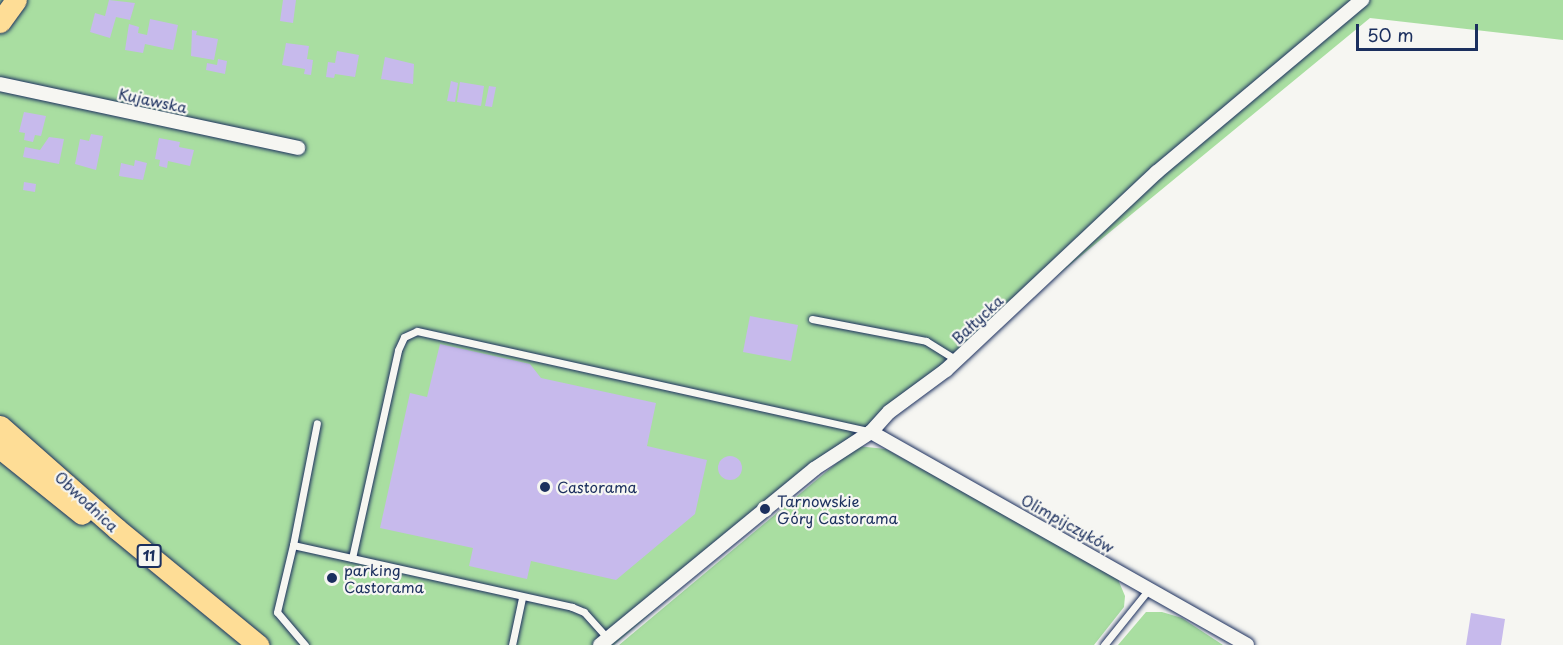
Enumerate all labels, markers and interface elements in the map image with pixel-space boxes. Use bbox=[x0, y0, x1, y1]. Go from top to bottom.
scale bar bbox=[1359, 12, 1480, 50]
text: 50 m bbox=[1367, 21, 1414, 48]
street label: Kujawska bbox=[117, 84, 189, 116]
street label: Bałtycka bbox=[948, 291, 1006, 347]
street label: Obwodnica bbox=[52, 467, 122, 535]
place label: Castorama bbox=[557, 478, 637, 496]
marker: Castorama bbox=[538, 480, 552, 494]
street label: Olimpijczyków bbox=[1018, 490, 1118, 556]
place label: Tarnowskie Góry Castorama bbox=[777, 491, 899, 526]
marker: Tarnowskie Góry Castorama bbox=[758, 502, 772, 516]
road number: 11 bbox=[136, 545, 162, 567]
place label: parking Castorama bbox=[344, 560, 424, 595]
marker: parking Castorama bbox=[325, 571, 339, 585]

